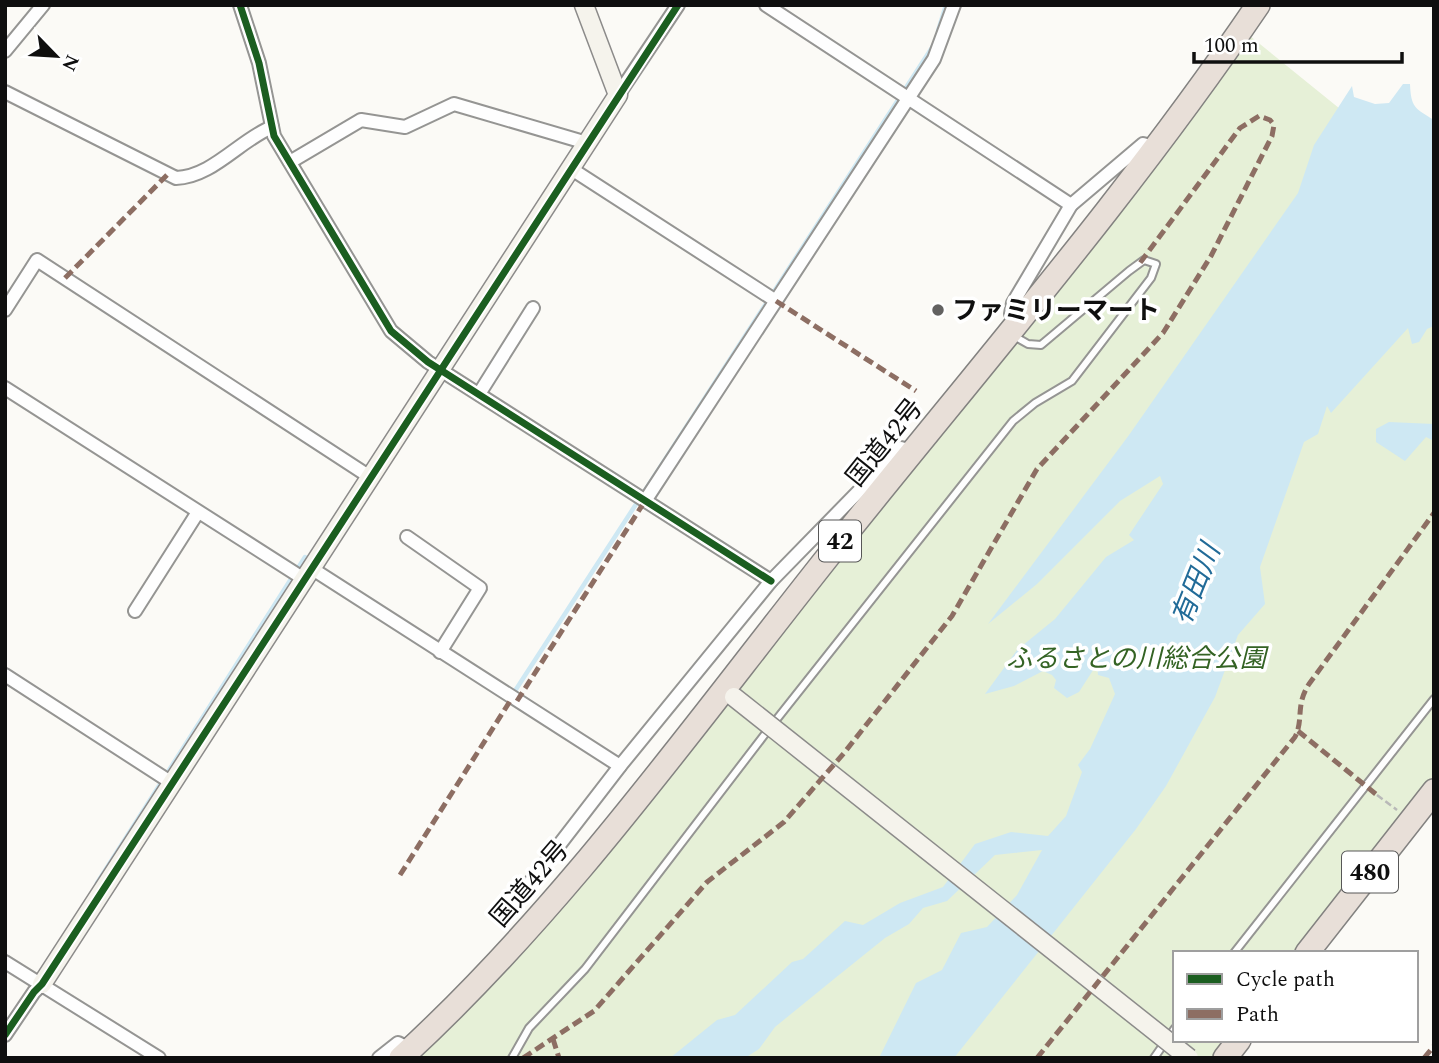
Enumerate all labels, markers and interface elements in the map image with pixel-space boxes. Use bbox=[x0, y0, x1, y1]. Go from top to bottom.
north arrow bbox=[21, 21, 91, 91]
scale bar bbox=[1194, 21, 1402, 65]
text: 100 m bbox=[1204, 30, 1259, 62]
text: N bbox=[54, 49, 86, 76]
place label: ファミリーマート bbox=[952, 291, 1160, 331]
marker: ファミリーマート bbox=[930, 302, 946, 318]
street label: 国道42号 bbox=[837, 390, 933, 496]
road number: 42 bbox=[819, 520, 861, 562]
water label: 有田川 bbox=[1161, 535, 1233, 632]
park label: ふるさとの川総合公園 bbox=[1006, 639, 1270, 679]
street label: 国道42号 bbox=[481, 831, 579, 936]
road number: 480 bbox=[1342, 852, 1398, 892]
legend bbox=[1173, 951, 1418, 1042]
text: Cycle path bbox=[1236, 964, 1335, 996]
text: Path bbox=[1236, 999, 1279, 1031]

